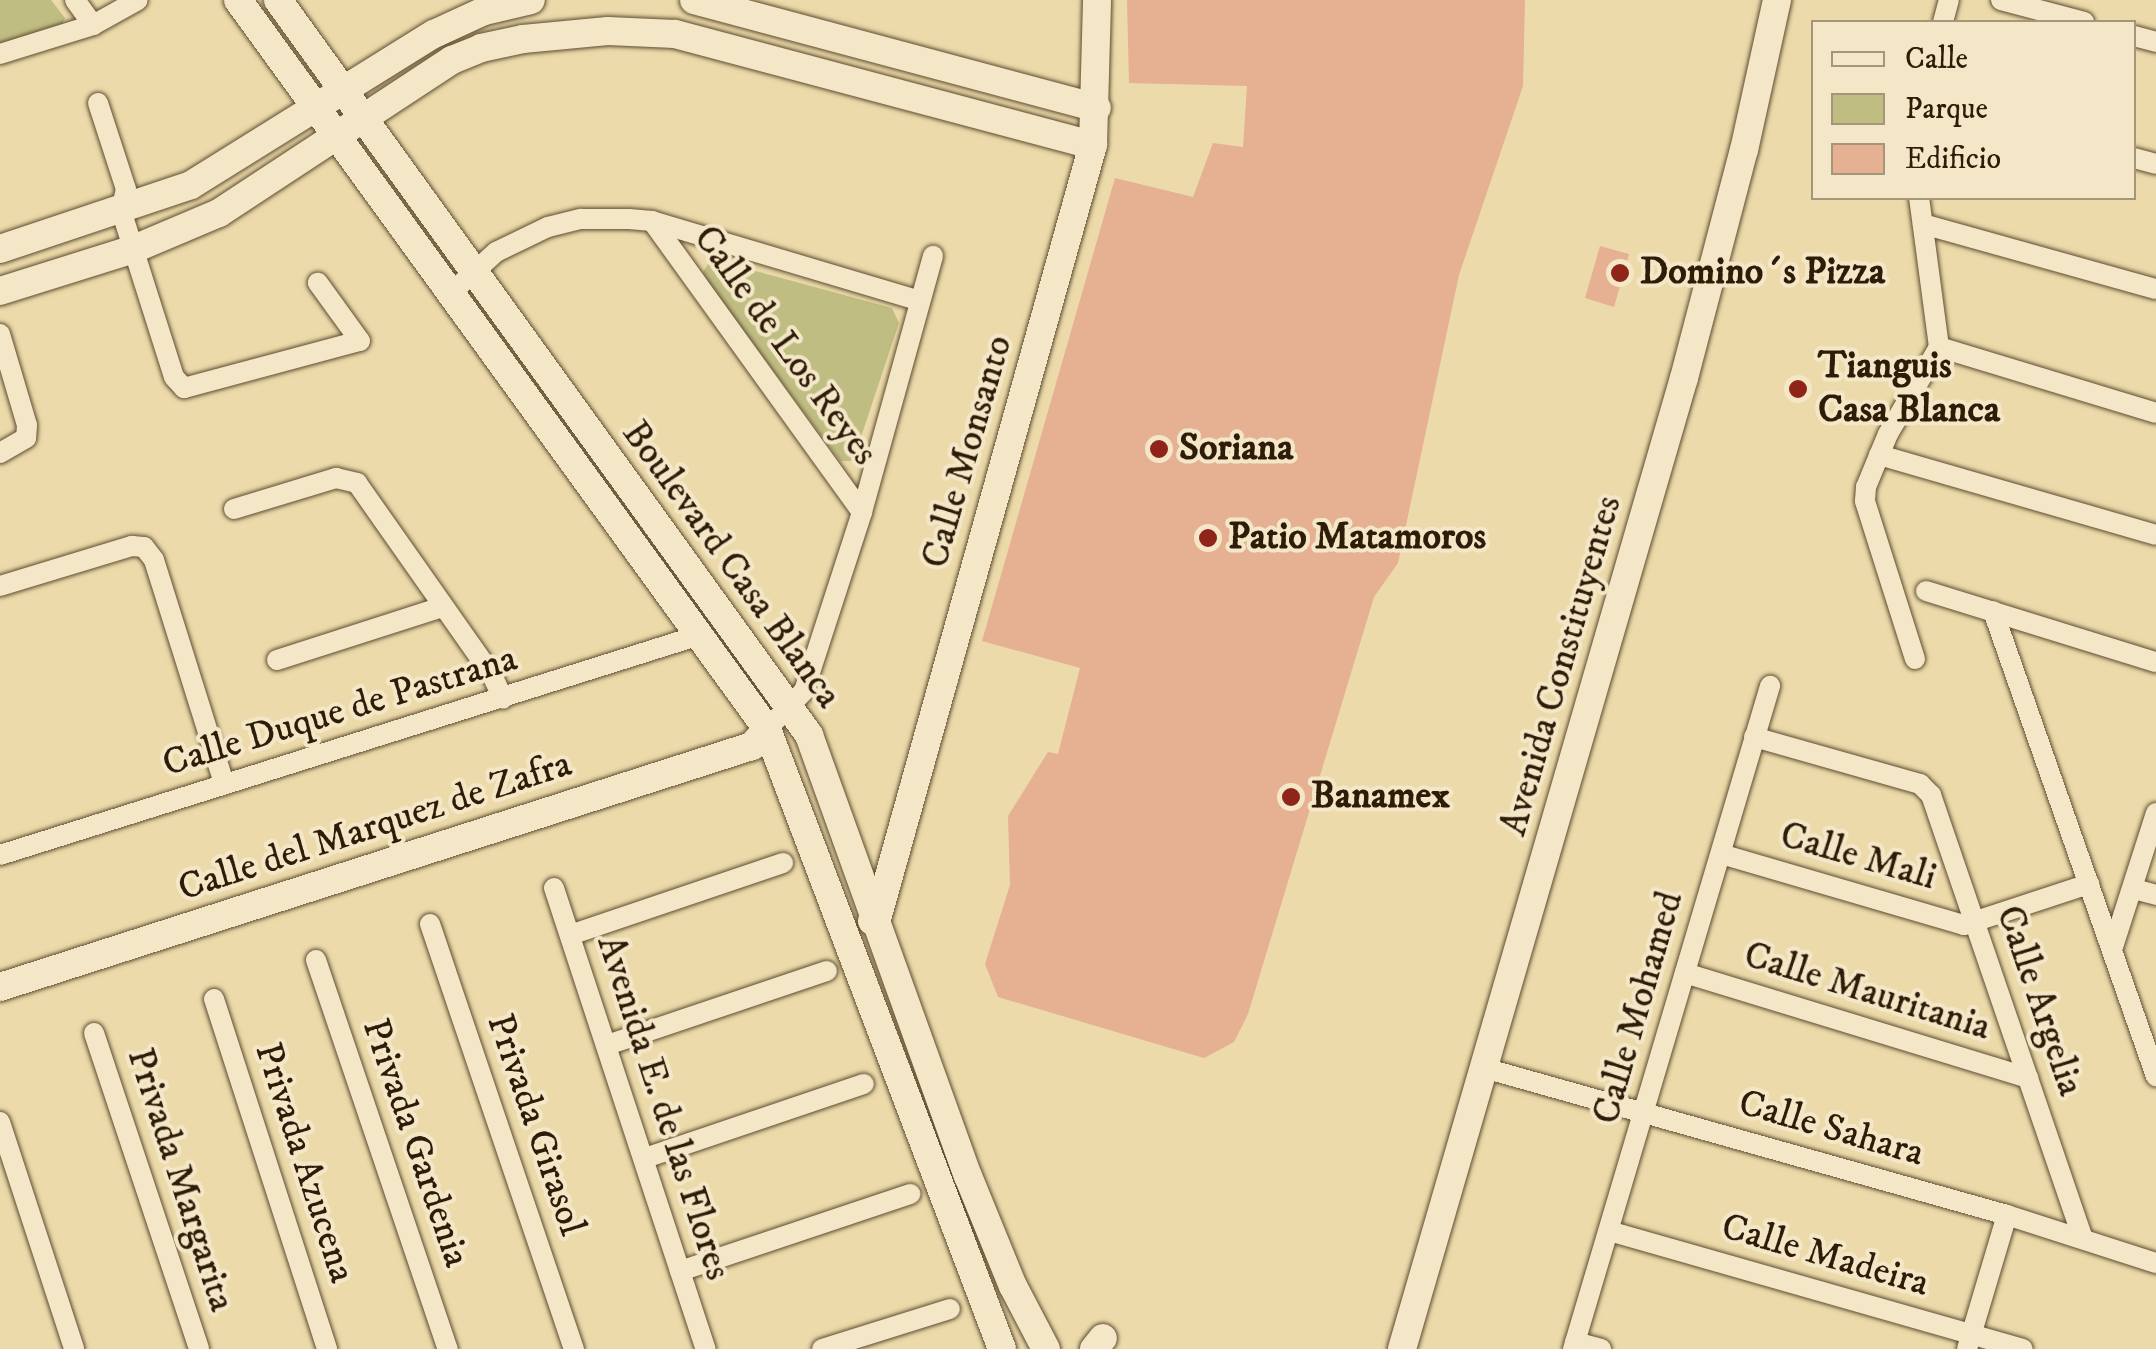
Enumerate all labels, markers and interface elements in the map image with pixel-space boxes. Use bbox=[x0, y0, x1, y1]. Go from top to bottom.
legend bbox=[1811, 20, 2136, 200]
text: Calle bbox=[1905, 41, 1968, 78]
text: Parque bbox=[1905, 91, 1988, 128]
text: Edificio bbox=[1905, 141, 2001, 178]
street label: Calle de Los Reyes bbox=[683, 217, 887, 475]
place label: Domino´s Pizza bbox=[1640, 250, 1885, 296]
marker: Domino´s Pizza bbox=[1609, 262, 1631, 284]
street label: Calle Monsanto bbox=[913, 331, 1023, 573]
place label: Tianguis Casa Blanca bbox=[1818, 344, 2000, 434]
marker: Tianguis Casa Blanca bbox=[1787, 378, 1809, 400]
street label: Boulevard Casa Blanca bbox=[611, 412, 851, 718]
place label: Soriana bbox=[1179, 426, 1293, 472]
marker: Soriana bbox=[1148, 438, 1170, 460]
street label: Avenida Constituyentes bbox=[1492, 491, 1632, 841]
place label: Patio Matamoros bbox=[1228, 515, 1486, 561]
marker: Patio Matamoros bbox=[1197, 527, 1219, 549]
street label: Calle Duque de Pastrana bbox=[157, 636, 523, 788]
street label: Calle del Marquez de Zafra bbox=[173, 742, 577, 912]
place label: Banamex bbox=[1311, 774, 1450, 820]
marker: Banamex bbox=[1280, 786, 1302, 808]
street label: Calle Mali bbox=[1775, 813, 1941, 901]
street label: Calle Mohamed bbox=[1584, 887, 1694, 1129]
street label: Calle Argelia bbox=[1985, 900, 2093, 1102]
street label: Avenida E. de las Flores bbox=[586, 930, 740, 1286]
street label: Calle Mauritania bbox=[1738, 933, 1996, 1051]
street label: Privada Girasol bbox=[476, 1008, 594, 1242]
street label: Privada Gardenia bbox=[351, 1013, 479, 1273]
street label: Privada Azucena bbox=[244, 1037, 364, 1289]
street label: Privada Margarita bbox=[116, 1043, 244, 1317]
street label: Calle Sahara bbox=[1733, 1081, 1929, 1177]
street label: Calle Madeira bbox=[1716, 1205, 1934, 1307]

